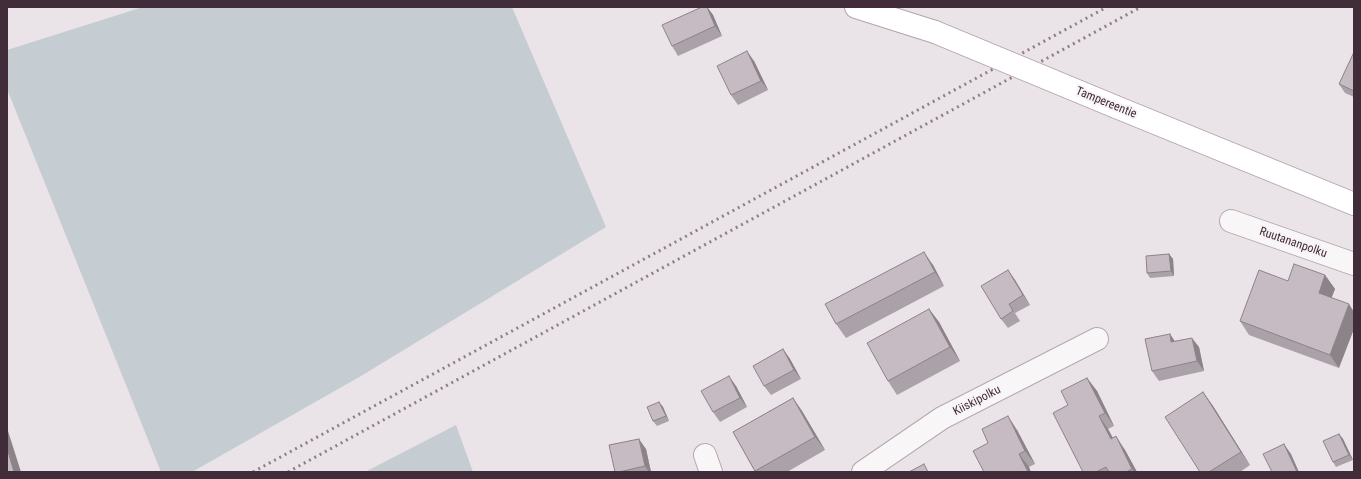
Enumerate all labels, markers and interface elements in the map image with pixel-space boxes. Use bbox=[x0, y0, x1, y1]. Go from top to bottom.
street label: Tampereentie bbox=[1073, 84, 1139, 122]
street label: Ruutananpolku bbox=[1257, 225, 1329, 261]
street label: Kiiskipolku bbox=[951, 383, 1003, 419]

